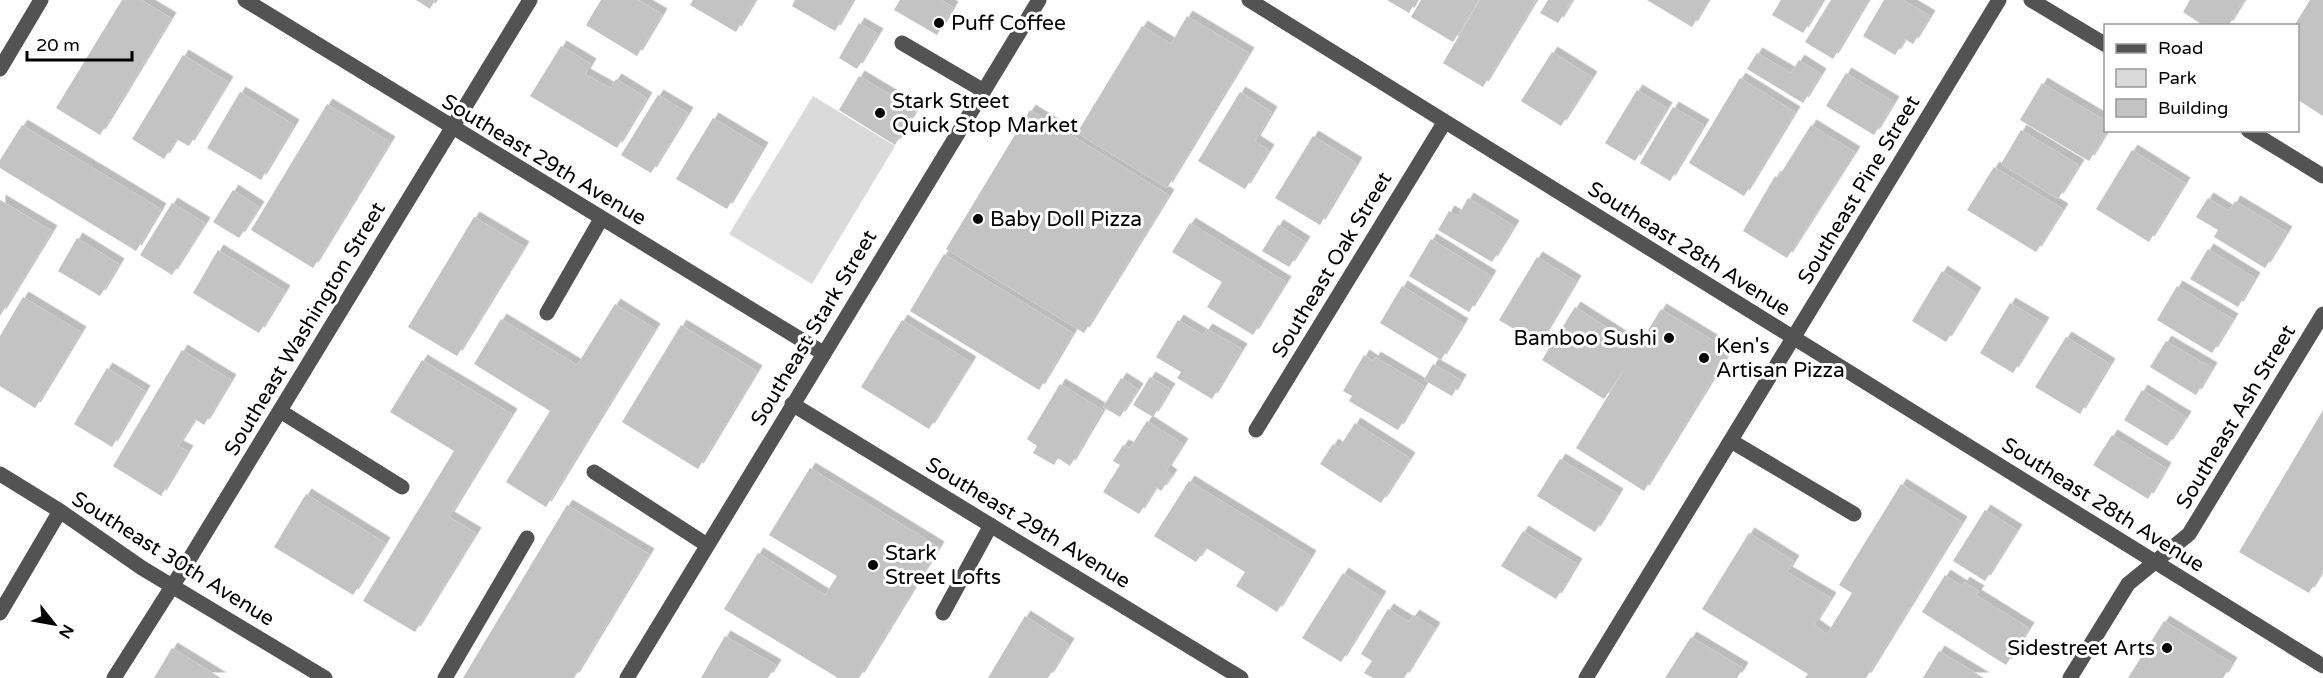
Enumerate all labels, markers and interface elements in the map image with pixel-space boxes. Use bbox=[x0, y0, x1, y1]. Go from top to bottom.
place label: Puff Coffee bbox=[951, 11, 1066, 36]
marker: Puff Coffee bbox=[932, 16, 946, 30]
scale bar bbox=[27, 24, 132, 62]
legend bbox=[2104, 24, 2299, 132]
text: 20 m bbox=[36, 34, 80, 56]
text: Road bbox=[2158, 37, 2203, 59]
text: Park bbox=[2158, 67, 2197, 89]
street label: Southeast 29th Avenue bbox=[437, 89, 651, 231]
place label: Stark Street Quick Stop Market bbox=[892, 89, 1078, 138]
street label: Southeast Pine Street bbox=[1793, 91, 1925, 289]
text: Building bbox=[2158, 97, 2228, 119]
marker: Stark Street Quick Stop Market bbox=[873, 106, 887, 120]
street label: Southeast Oak Street bbox=[1267, 168, 1397, 362]
street label: Southeast 28th Avenue bbox=[1583, 176, 1795, 322]
street label: Southeast Washington Street bbox=[219, 198, 391, 460]
place label: Baby Doll Pizza bbox=[990, 207, 1142, 232]
marker: Baby Doll Pizza bbox=[971, 212, 985, 226]
street label: Southeast Stark Street bbox=[746, 226, 882, 430]
street label: Southeast Ash Street bbox=[2171, 320, 2301, 514]
place label: Bamboo Sushi bbox=[1513, 326, 1657, 351]
marker: Bamboo Sushi bbox=[1662, 331, 1676, 345]
place label: Ken's Artisan Pizza bbox=[1716, 334, 1845, 383]
marker: Ken's Artisan Pizza bbox=[1697, 351, 1711, 365]
street label: Southeast 28th Avenue bbox=[1997, 432, 2209, 578]
street label: Southeast 29th Avenue bbox=[921, 452, 1135, 594]
street label: Southeast 30th Avenue bbox=[67, 486, 279, 632]
place label: Stark Street Lofts bbox=[885, 541, 1001, 590]
marker: Stark Street Lofts bbox=[866, 558, 880, 572]
north arrow bbox=[24, 594, 84, 654]
text: N bbox=[54, 621, 78, 642]
place label: Sidestreet Arts bbox=[2007, 636, 2155, 661]
marker: Sidestreet Arts bbox=[2160, 641, 2174, 655]

